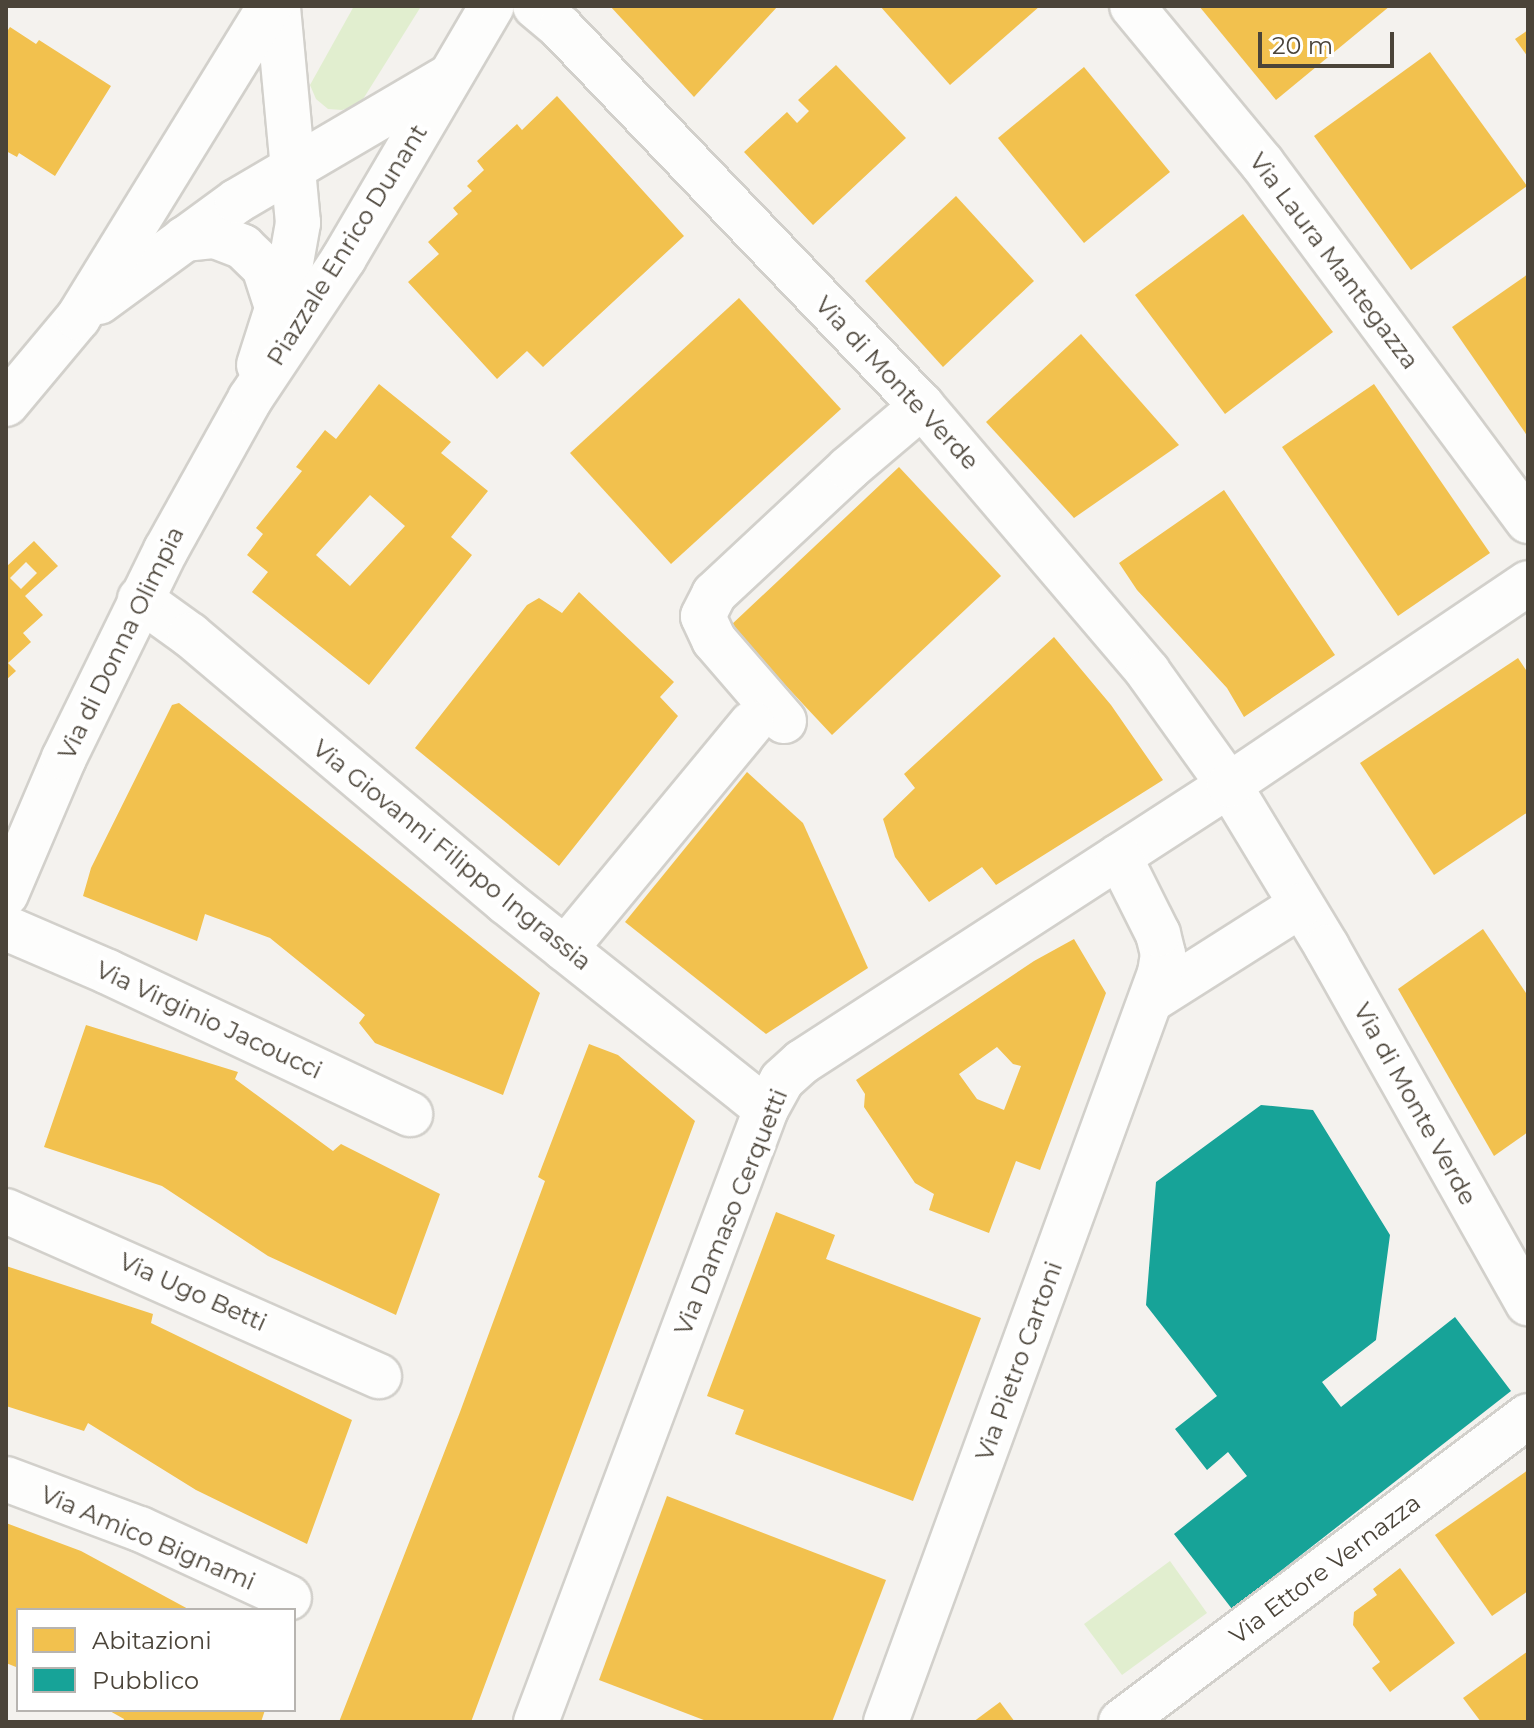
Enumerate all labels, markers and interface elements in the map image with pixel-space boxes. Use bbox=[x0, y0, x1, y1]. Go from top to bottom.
scale bar bbox=[1262, 16, 1398, 66]
text: 20 m bbox=[1272, 31, 1333, 60]
street label: Piazzale Enrico Dunant bbox=[261, 119, 433, 371]
street label: Via Laura Mantegazza bbox=[1243, 147, 1425, 375]
street label: Via di Monte Verde bbox=[809, 290, 985, 476]
street label: Via di Donna Olimpia bbox=[52, 522, 190, 764]
street label: Via Giovanni Filippo Ingrassia bbox=[307, 734, 597, 976]
street label: Via Virginio Jacoucci bbox=[91, 955, 327, 1085]
street label: Via di Monte Verde bbox=[1347, 998, 1483, 1210]
street label: Via Damaso Cerquetti bbox=[668, 1085, 794, 1339]
street label: Via Ugo Betti bbox=[115, 1247, 271, 1337]
street label: Via Pietro Cartoni bbox=[970, 1257, 1068, 1465]
street label: Via Amico Bignami bbox=[36, 1480, 260, 1596]
street label: Via Ettore Vernazza bbox=[1224, 1488, 1426, 1650]
legend bbox=[16, 1608, 296, 1712]
text: Abitazioni bbox=[92, 1626, 212, 1655]
text: Pubblico bbox=[92, 1666, 199, 1695]

